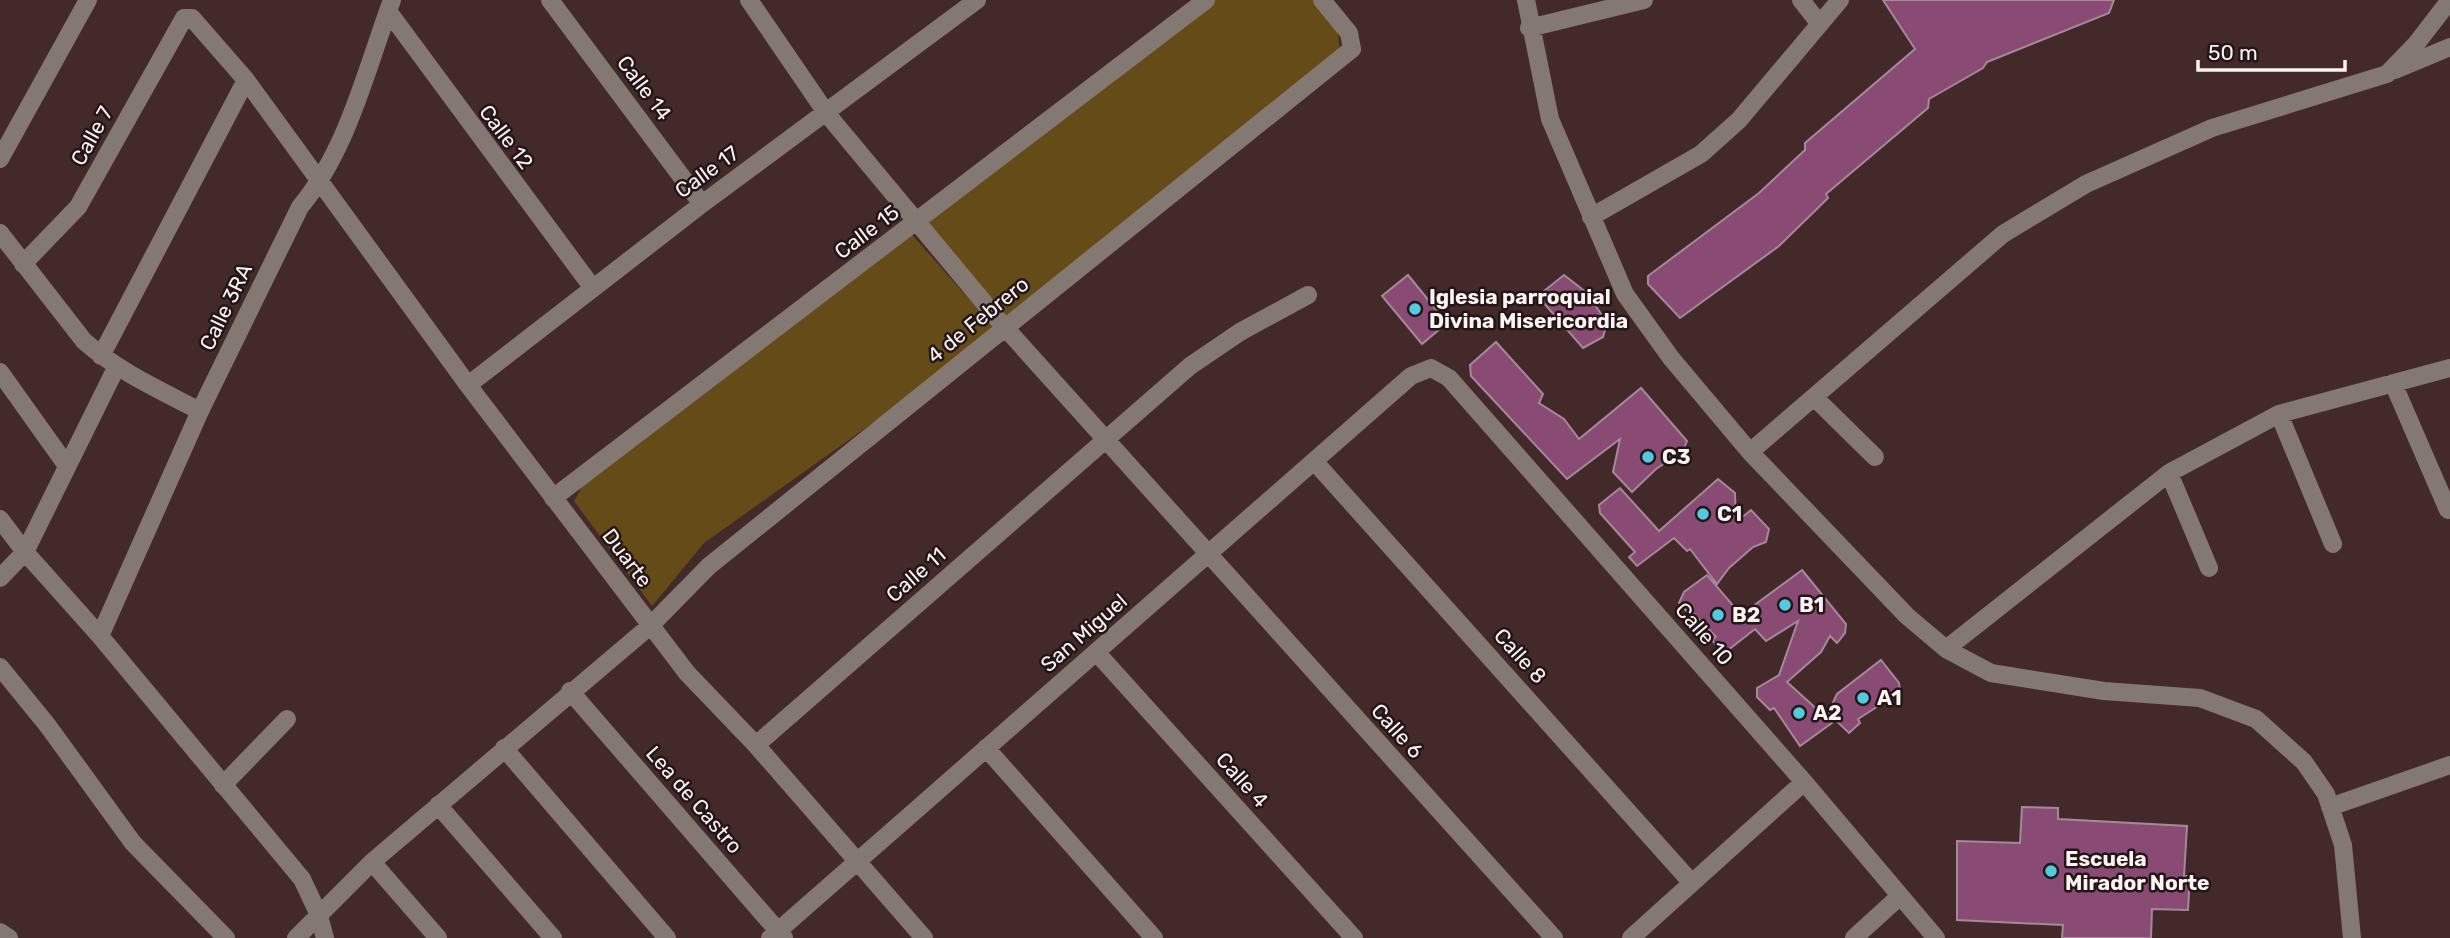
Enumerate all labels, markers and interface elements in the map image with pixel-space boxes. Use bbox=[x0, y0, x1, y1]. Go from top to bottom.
scale bar bbox=[2198, 28, 2345, 72]
text: 50 m bbox=[2208, 40, 2258, 65]
street label: Calle 14 bbox=[612, 50, 677, 125]
street label: Calle 12 bbox=[474, 100, 539, 174]
street label: Calle 7 bbox=[65, 102, 118, 170]
street label: Calle 17 bbox=[670, 140, 744, 203]
street label: Calle 15 bbox=[830, 199, 904, 264]
street label: Calle 3RA bbox=[194, 259, 257, 354]
street label: 4 de Febrero bbox=[922, 271, 1033, 368]
place label: Iglesia parroquial Divina Misericordia bbox=[1429, 284, 1628, 333]
marker: Iglesia parroquial Divina Misericordia bbox=[1407, 301, 1423, 317]
place label: C3 bbox=[1662, 444, 1691, 469]
marker: C3 bbox=[1640, 449, 1656, 465]
place label: C1 bbox=[1717, 501, 1742, 526]
marker: C1 bbox=[1695, 506, 1711, 522]
street label: Duarte bbox=[597, 524, 657, 592]
street label: Calle 11 bbox=[881, 542, 951, 607]
street label: San Miguel bbox=[1035, 588, 1132, 677]
place label: B1 bbox=[1799, 592, 1824, 617]
street label: Calle 10 bbox=[1670, 597, 1738, 670]
marker: B1 bbox=[1777, 597, 1793, 613]
place label: B2 bbox=[1732, 602, 1760, 627]
marker: B2 bbox=[1710, 607, 1726, 623]
street label: Calle 8 bbox=[1489, 623, 1552, 689]
place label: A1 bbox=[1877, 685, 1902, 710]
marker: A1 bbox=[1855, 690, 1871, 706]
street label: Calle 6 bbox=[1366, 698, 1429, 763]
place label: A2 bbox=[1813, 700, 1842, 725]
marker: A2 bbox=[1791, 705, 1807, 721]
street label: Lea de Castro bbox=[641, 741, 748, 858]
street label: Calle 4 bbox=[1211, 747, 1274, 812]
place label: Escuela Mirador Norte bbox=[2065, 846, 2210, 895]
marker: Escuela Mirador Norte bbox=[2043, 863, 2059, 879]

